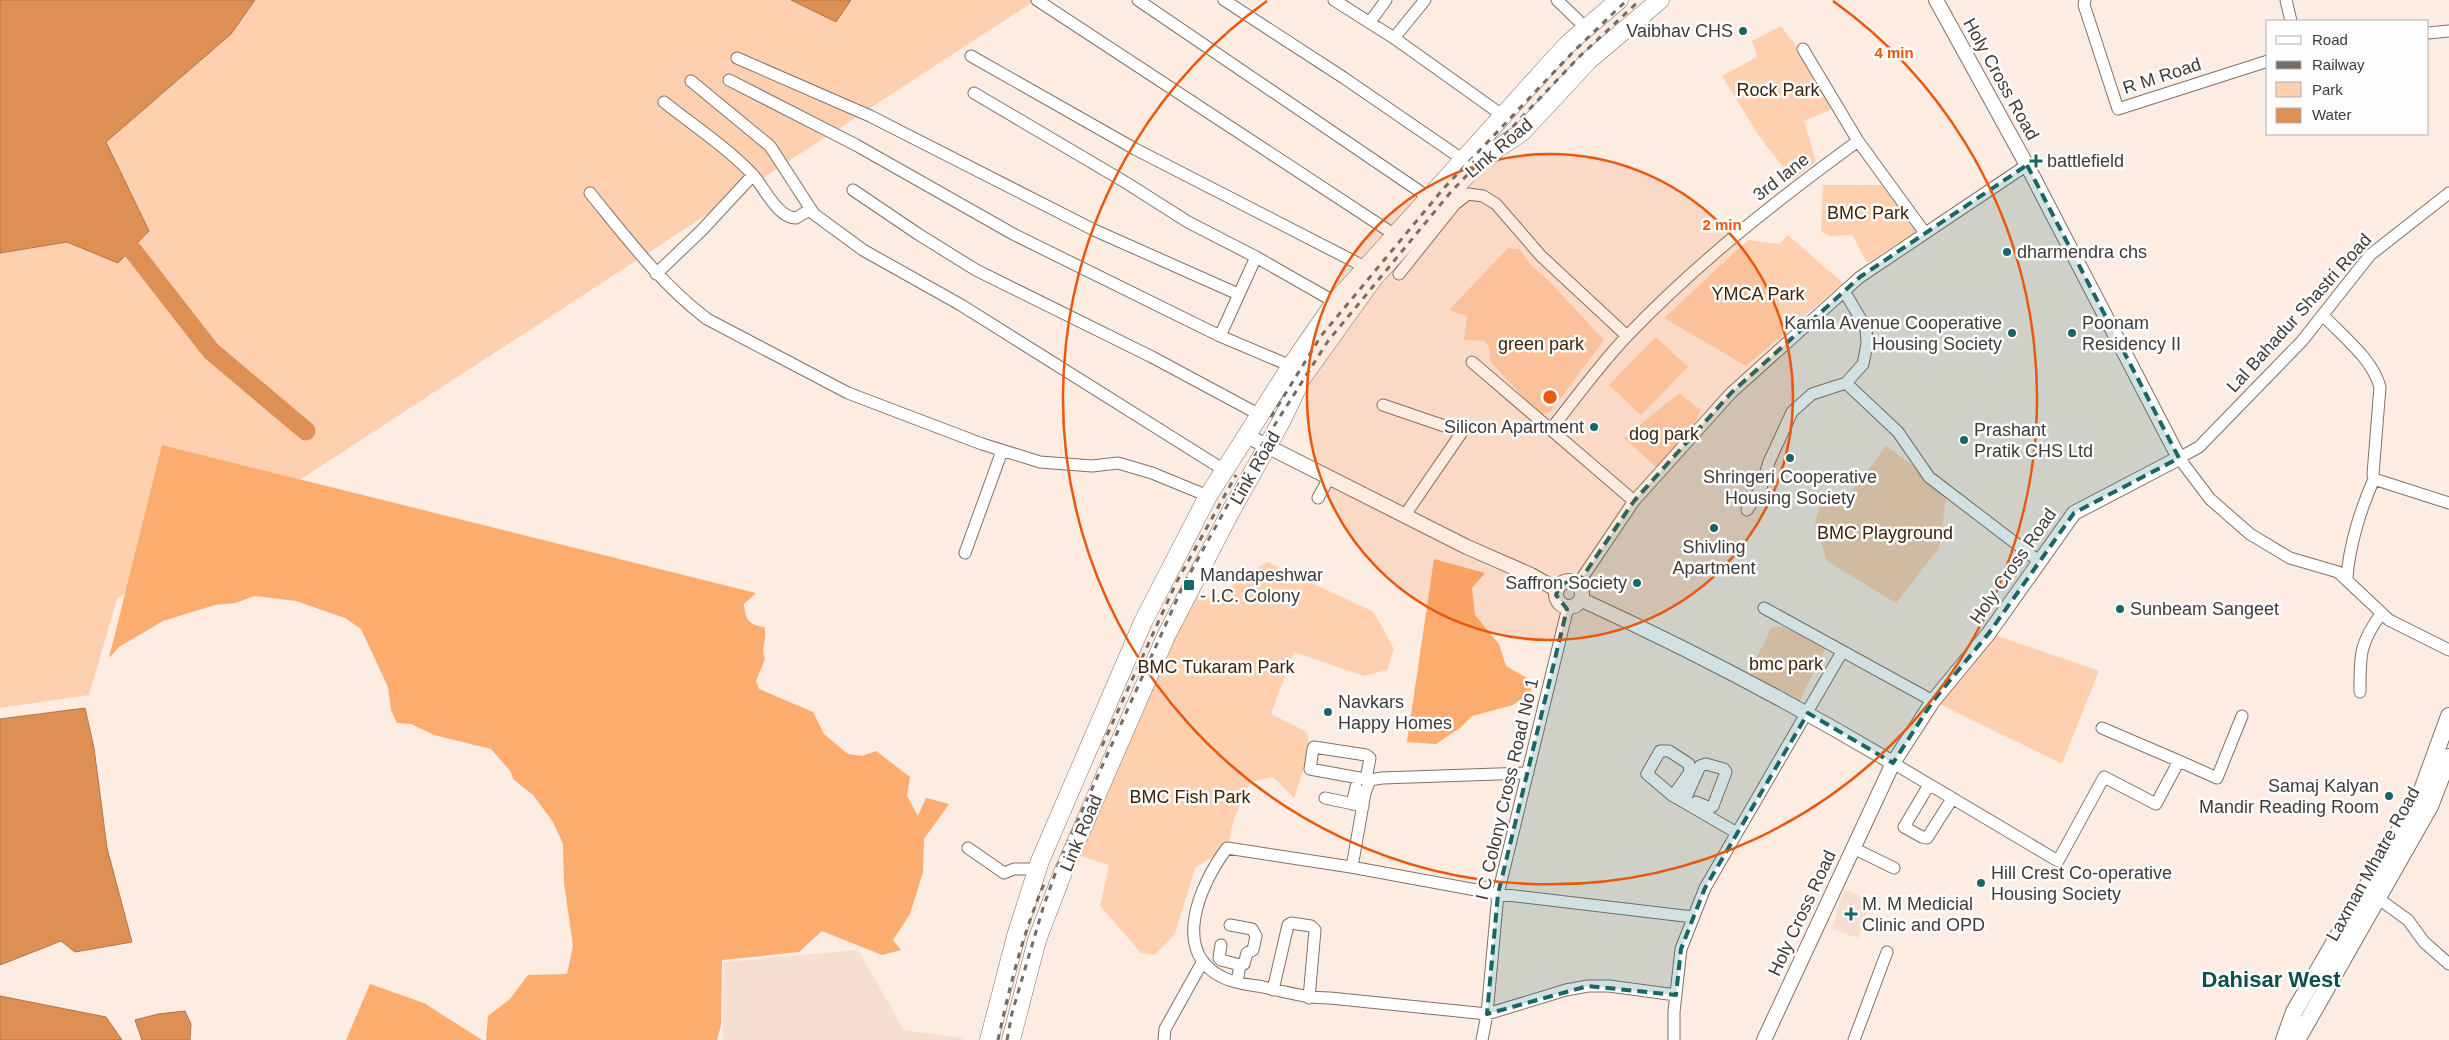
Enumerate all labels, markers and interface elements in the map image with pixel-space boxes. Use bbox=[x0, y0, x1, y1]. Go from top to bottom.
street label: Holy Cross Road bbox=[1959, 15, 2043, 143]
legend bbox=[2266, 20, 2429, 135]
place label: Vaibhav CHS bbox=[1626, 21, 1733, 41]
marker: Vaibhav CHS bbox=[1737, 25, 1749, 37]
text: Road bbox=[2312, 31, 2348, 48]
text: 4 min bbox=[1874, 44, 1914, 61]
street label: R M Road bbox=[2120, 54, 2204, 98]
text: Railway bbox=[2312, 56, 2365, 73]
park label: Rock Park bbox=[1736, 80, 1821, 100]
text: Park bbox=[2312, 81, 2343, 98]
text: Water bbox=[2312, 106, 2351, 123]
street label: Link Road bbox=[1462, 114, 1536, 182]
street label: 3rd lane bbox=[1749, 149, 1813, 205]
place label: battlefield bbox=[2047, 151, 2124, 171]
marker: battlefield bbox=[2029, 154, 2043, 168]
park label: BMC Park bbox=[1827, 203, 1910, 223]
text: 2 min bbox=[1702, 216, 1742, 233]
street label: Lal Bahadur Shastri Road bbox=[2223, 230, 2375, 396]
place label: dharmendra chs bbox=[2017, 242, 2147, 262]
marker: dharmendra chs bbox=[2001, 246, 2013, 258]
park label: YMCA Park bbox=[1711, 284, 1806, 304]
place label: Kamla Avenue Cooperative Housing Society bbox=[1784, 313, 2002, 354]
place label: Poonam Residency II bbox=[2082, 313, 2181, 354]
marker: Kamla Avenue Cooperative Housing Society bbox=[2006, 327, 2018, 339]
marker: Poonam Residency II bbox=[2066, 327, 2078, 339]
park label: green park bbox=[1498, 334, 1585, 354]
centre of rings bbox=[1541, 388, 1559, 406]
place label: Silicon Apartment bbox=[1444, 417, 1584, 437]
place label: Prashant Pratik CHS Ltd bbox=[1974, 420, 2093, 461]
marker: Silicon Apartment bbox=[1588, 421, 1600, 433]
park label: dog park bbox=[1629, 424, 1700, 444]
street label: Link Road bbox=[1226, 428, 1284, 508]
marker: Prashant Pratik CHS Ltd bbox=[1958, 434, 1970, 446]
marker: Shringeri Cooperative Housing Society bbox=[1784, 452, 1796, 464]
place label: Shringeri Cooperative Housing Society bbox=[1703, 467, 1877, 508]
street label: Holy Cross Road bbox=[1966, 505, 2060, 627]
marker: Shivling Apartment bbox=[1708, 522, 1720, 534]
park label: BMC Playground bbox=[1817, 523, 1953, 543]
place label: Shivling Apartment bbox=[1672, 537, 1756, 578]
place label: Mandapeshwar - I.C. Colony bbox=[1200, 565, 1323, 606]
place label: Saffron Society bbox=[1505, 573, 1627, 593]
marker: Saffron Society bbox=[1631, 577, 1643, 589]
marker: Mandapeshwar - I.C. Colony bbox=[1182, 578, 1196, 592]
place label: Sunbeam Sangeet bbox=[2130, 599, 2279, 619]
marker: Sunbeam Sangeet bbox=[2114, 603, 2126, 615]
park label: bmc park bbox=[1749, 654, 1824, 674]
park label: BMC Tukaram Park bbox=[1137, 657, 1296, 677]
street label: I C Colony Cross Road No 1 bbox=[1472, 676, 1542, 902]
place label: Navkars Happy Homes bbox=[1338, 692, 1452, 733]
marker: Navkars Happy Homes bbox=[1322, 706, 1334, 718]
place label: Samaj Kalyan Mandir Reading Room bbox=[2199, 776, 2379, 817]
street label: Laxman Mhatre Road bbox=[2322, 783, 2424, 945]
park label: BMC Fish Park bbox=[1129, 787, 1252, 807]
marker: Samaj Kalyan Mandir Reading Room bbox=[2383, 790, 2395, 802]
street label: Link Road bbox=[1056, 792, 1106, 874]
street label: Holy Cross Road bbox=[1764, 847, 1840, 979]
place label: Hill Crest Co-operative Housing Society bbox=[1991, 863, 2172, 904]
marker: Hill Crest Co-operative Housing Society bbox=[1975, 877, 1987, 889]
place label: M. M Medicial Clinic and OPD bbox=[1862, 894, 1985, 935]
marker: M. M Medicial Clinic and OPD bbox=[1844, 907, 1858, 921]
district label: Dahisar West bbox=[2202, 967, 2341, 992]

